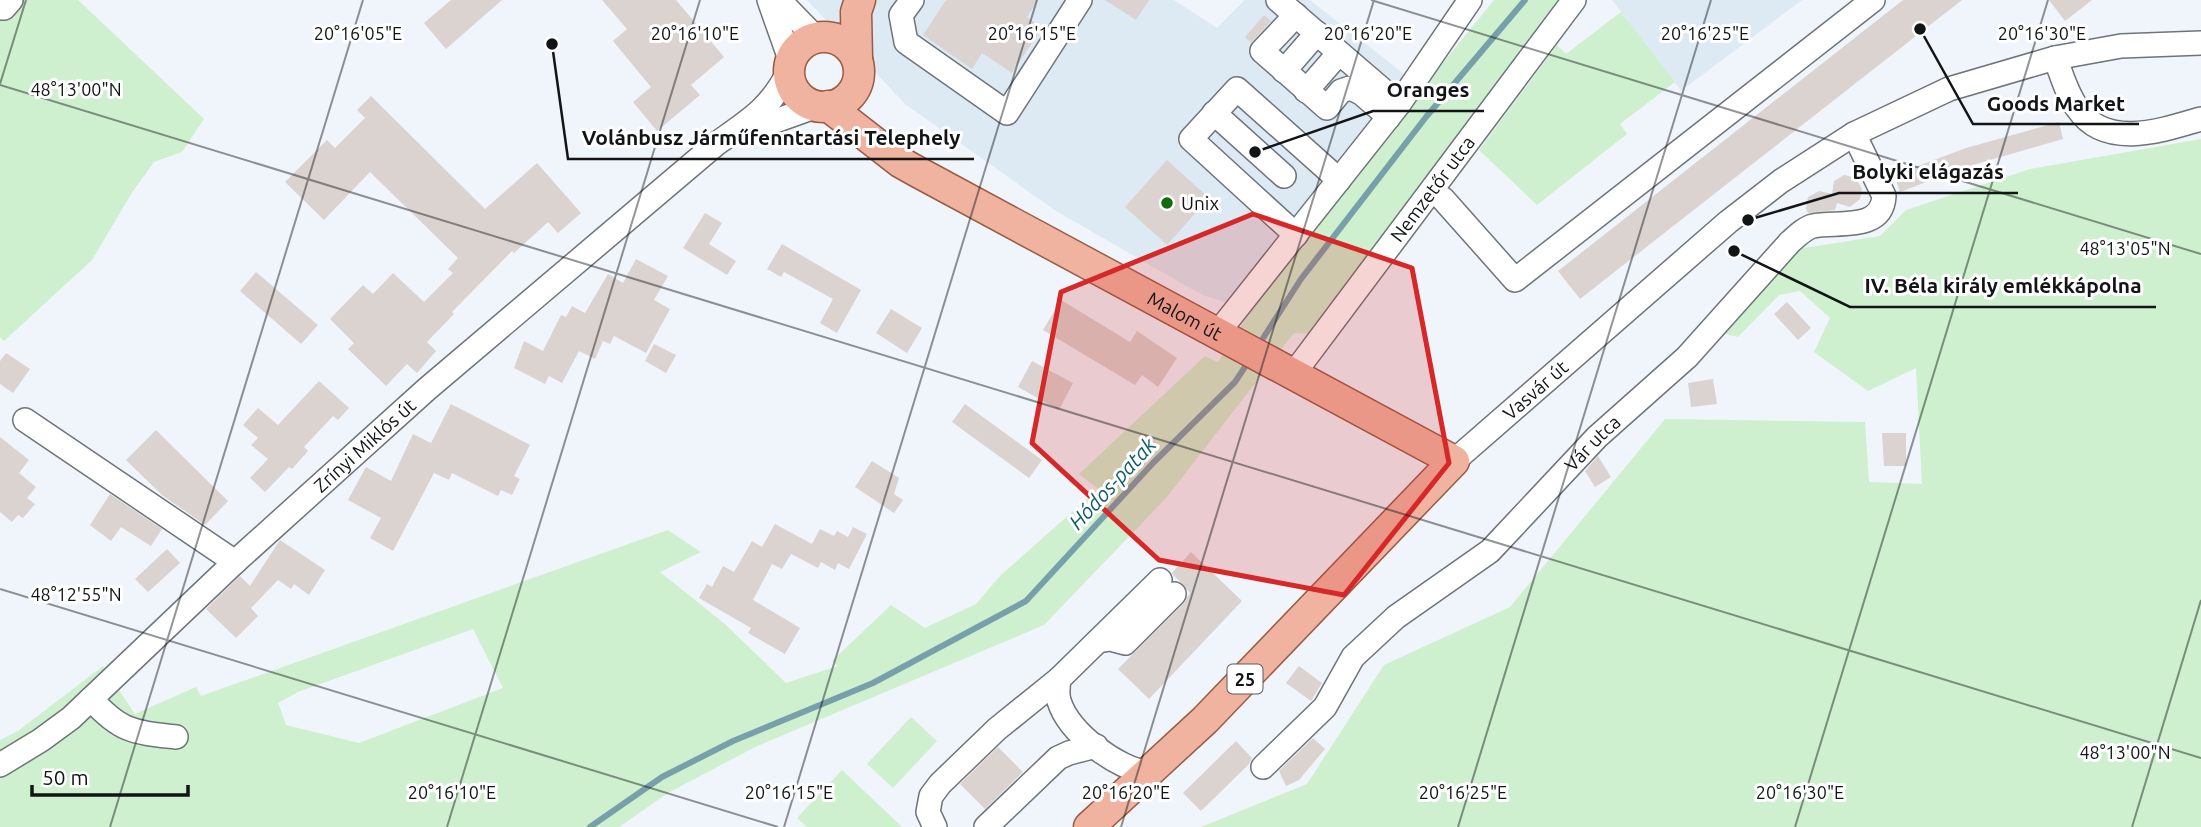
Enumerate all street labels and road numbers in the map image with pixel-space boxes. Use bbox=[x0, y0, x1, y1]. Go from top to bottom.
street label: Nemzetőr utca bbox=[1386, 132, 1479, 246]
street label: Malom út bbox=[1144, 287, 1226, 345]
street label: Vasvár út bbox=[1498, 355, 1573, 424]
street label: Zrínyi Miklós út bbox=[309, 393, 420, 497]
street label: Vár utca bbox=[1560, 411, 1625, 476]
road number: 25 bbox=[1228, 664, 1262, 694]

